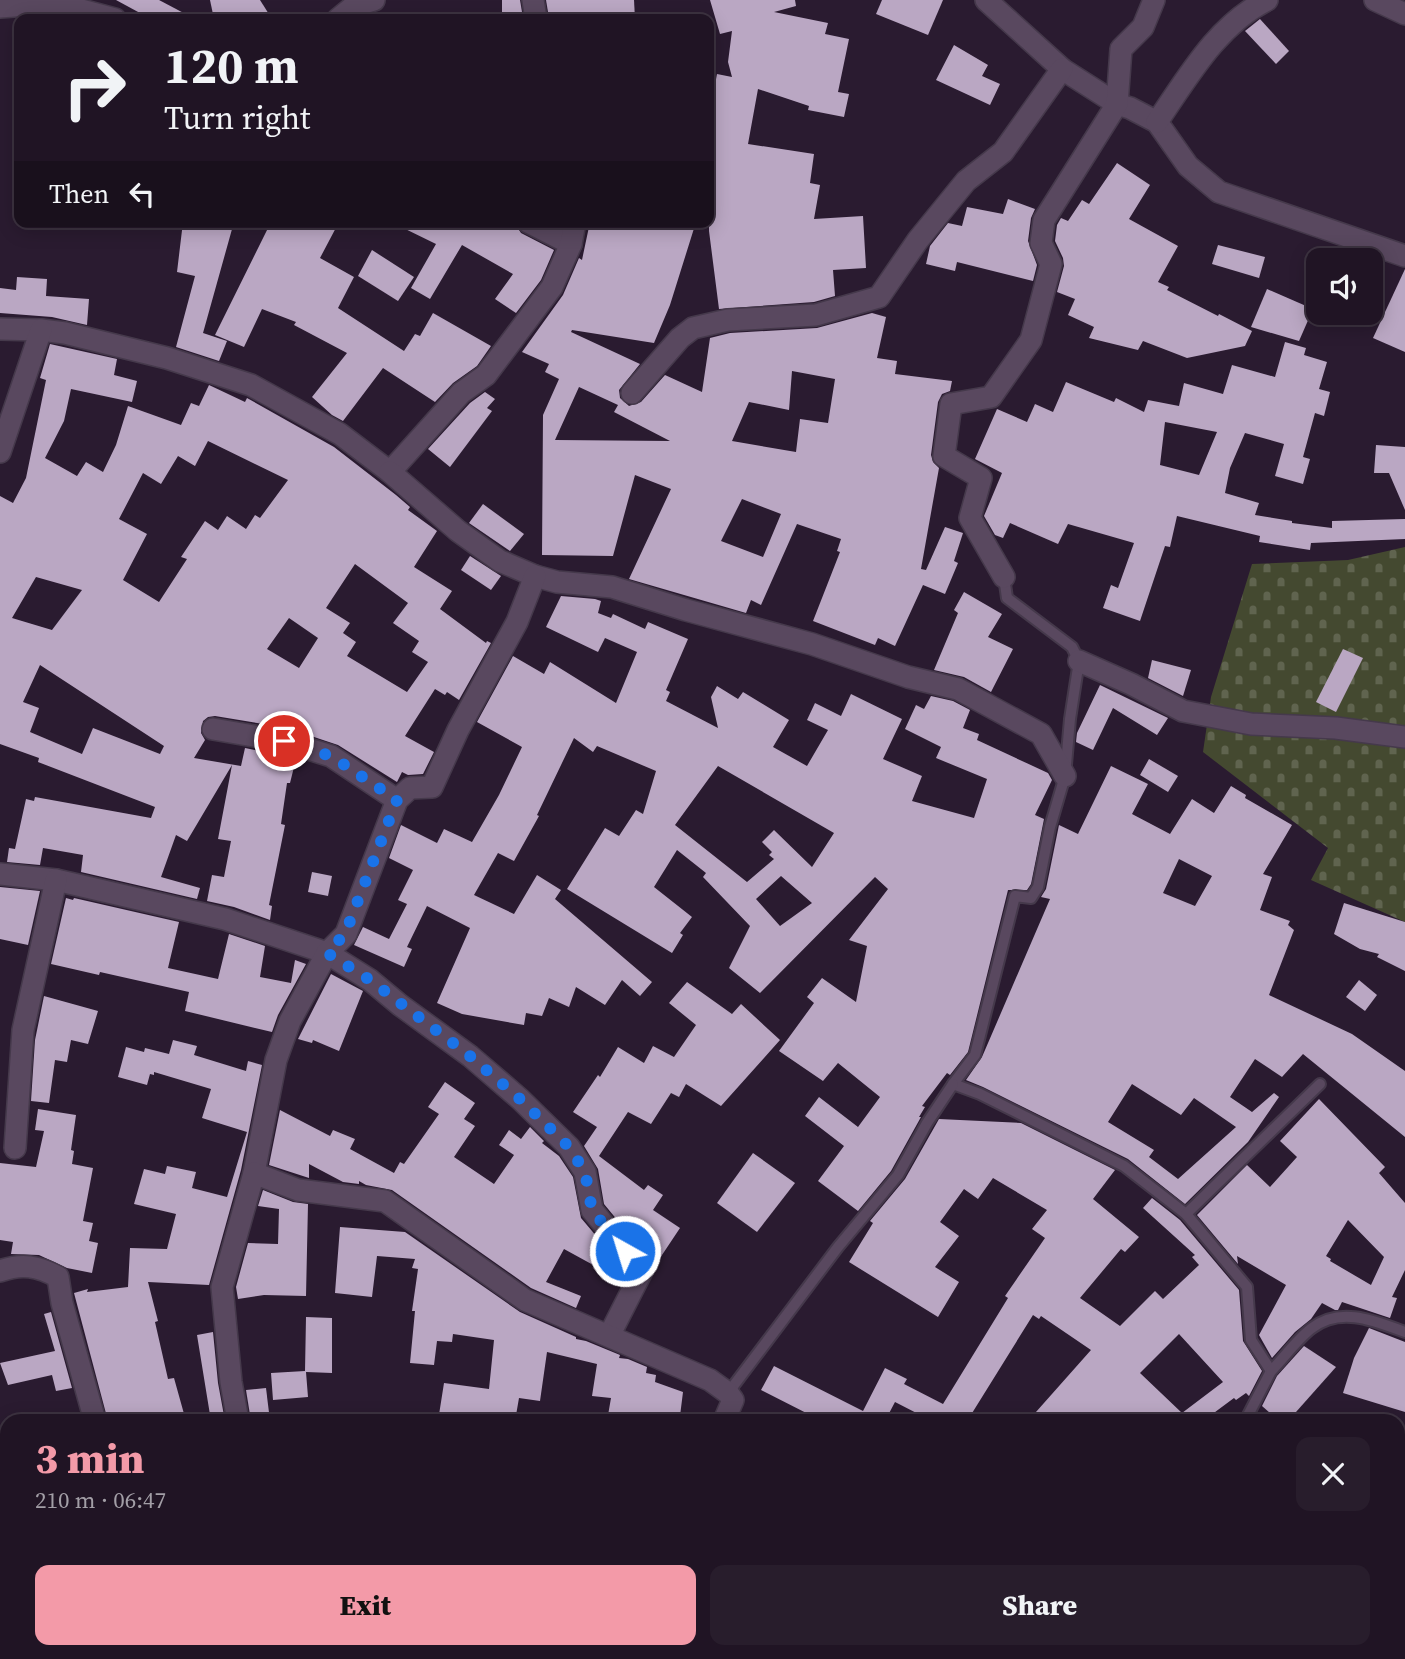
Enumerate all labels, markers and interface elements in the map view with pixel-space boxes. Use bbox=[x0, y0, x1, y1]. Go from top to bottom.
text: 120 m bbox=[164, 32, 299, 99]
icon: right bbox=[49, 42, 140, 133]
text: Turn right bbox=[164, 96, 310, 140]
icon: left bbox=[123, 175, 161, 213]
text: Then bbox=[49, 176, 109, 212]
map controls bbox=[1306, 248, 1383, 325]
button: sound bbox=[1306, 248, 1383, 325]
pin bbox=[254, 711, 314, 771]
icon: arrive bbox=[265, 722, 303, 760]
position arrow bbox=[588, 1214, 662, 1288]
text: 3 min bbox=[35, 1429, 145, 1487]
button: close bbox=[1296, 1437, 1370, 1511]
text: 210 m · 06:47 bbox=[35, 1484, 166, 1516]
button: Exit bbox=[35, 1565, 696, 1645]
button: Share bbox=[710, 1565, 1370, 1645]

